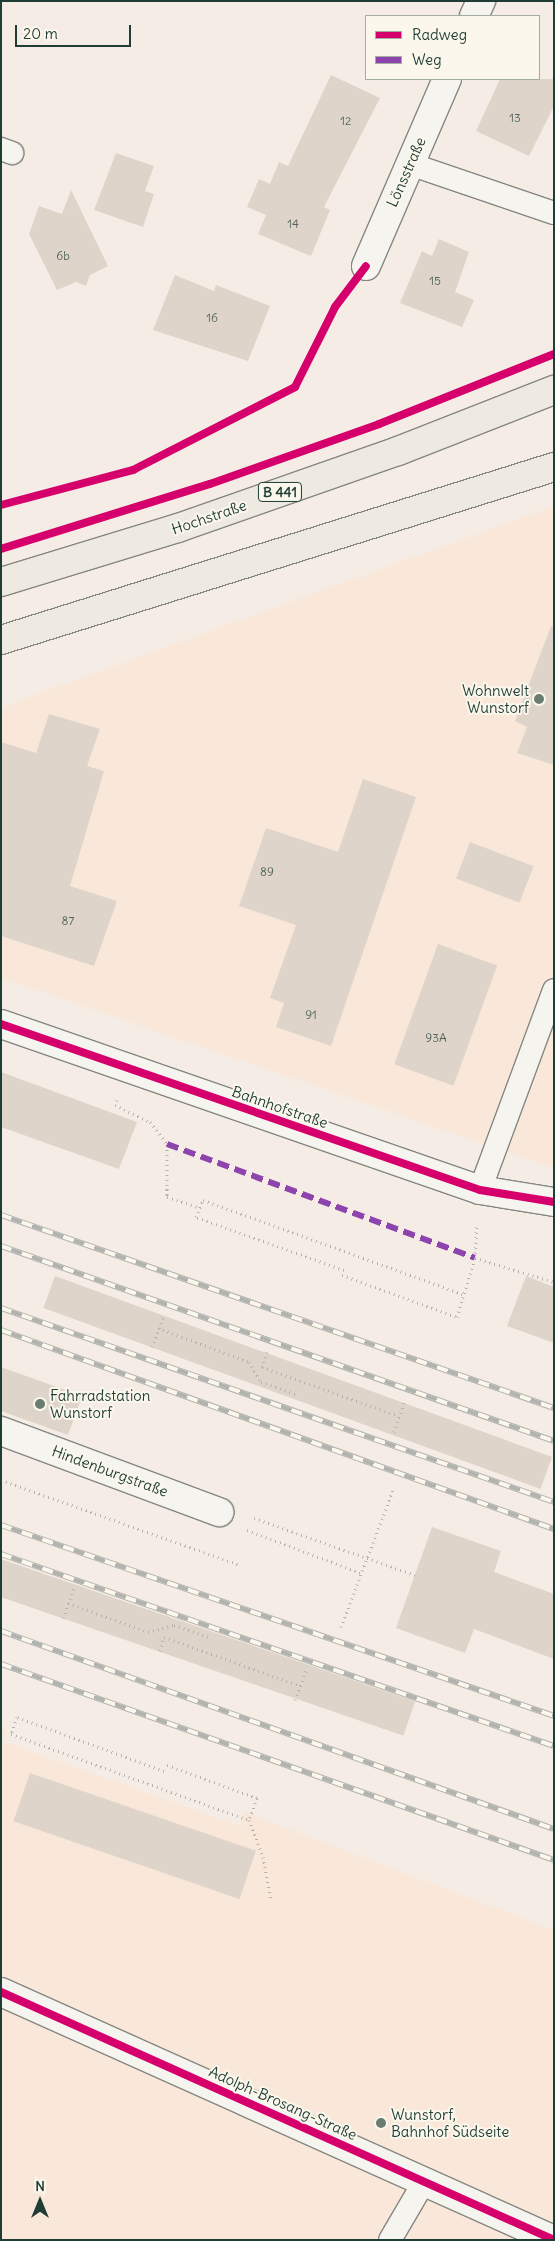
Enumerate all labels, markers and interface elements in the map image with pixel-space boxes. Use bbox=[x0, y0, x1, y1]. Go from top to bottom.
scale bar bbox=[18, 15, 134, 47]
legend bbox=[365, 15, 540, 80]
text: 20 m bbox=[23, 24, 58, 43]
text: Radweg bbox=[412, 25, 467, 44]
text: Weg bbox=[412, 50, 442, 69]
house number: 13 bbox=[509, 111, 521, 125]
house number: 12 bbox=[340, 114, 352, 128]
street label: Lönsstraße bbox=[383, 134, 429, 210]
house number: 14 bbox=[287, 217, 299, 231]
house number: 6b bbox=[56, 249, 70, 263]
house number: 15 bbox=[429, 274, 441, 288]
house number: 16 bbox=[206, 311, 218, 325]
road number: B 441 bbox=[258, 481, 302, 504]
street label: Hochstraße bbox=[169, 496, 249, 538]
place label: Wohnwelt Wunstorf bbox=[462, 681, 529, 716]
marker: Wohnwelt Wunstorf bbox=[533, 693, 545, 705]
house number: 89 bbox=[260, 865, 274, 879]
house number: 87 bbox=[62, 914, 74, 928]
house number: 91 bbox=[305, 1008, 317, 1022]
house number: 93A bbox=[425, 1031, 447, 1045]
street label: Bahnhofstraße bbox=[230, 1082, 330, 1132]
place label: Fahrradstation Wunstorf bbox=[50, 1386, 150, 1421]
marker: Fahrradstation Wunstorf bbox=[34, 1398, 46, 1410]
street label: Hindenburgstraße bbox=[49, 1442, 171, 1500]
street label: Adolph-Brosang-Straße bbox=[206, 2062, 360, 2144]
place label: Wunstorf, Bahnhof Südseite bbox=[391, 2105, 509, 2140]
marker: Wunstorf, Bahnhof Südseite bbox=[375, 2117, 387, 2129]
north arrow bbox=[15, 2176, 65, 2226]
text: N bbox=[35, 2177, 45, 2195]

